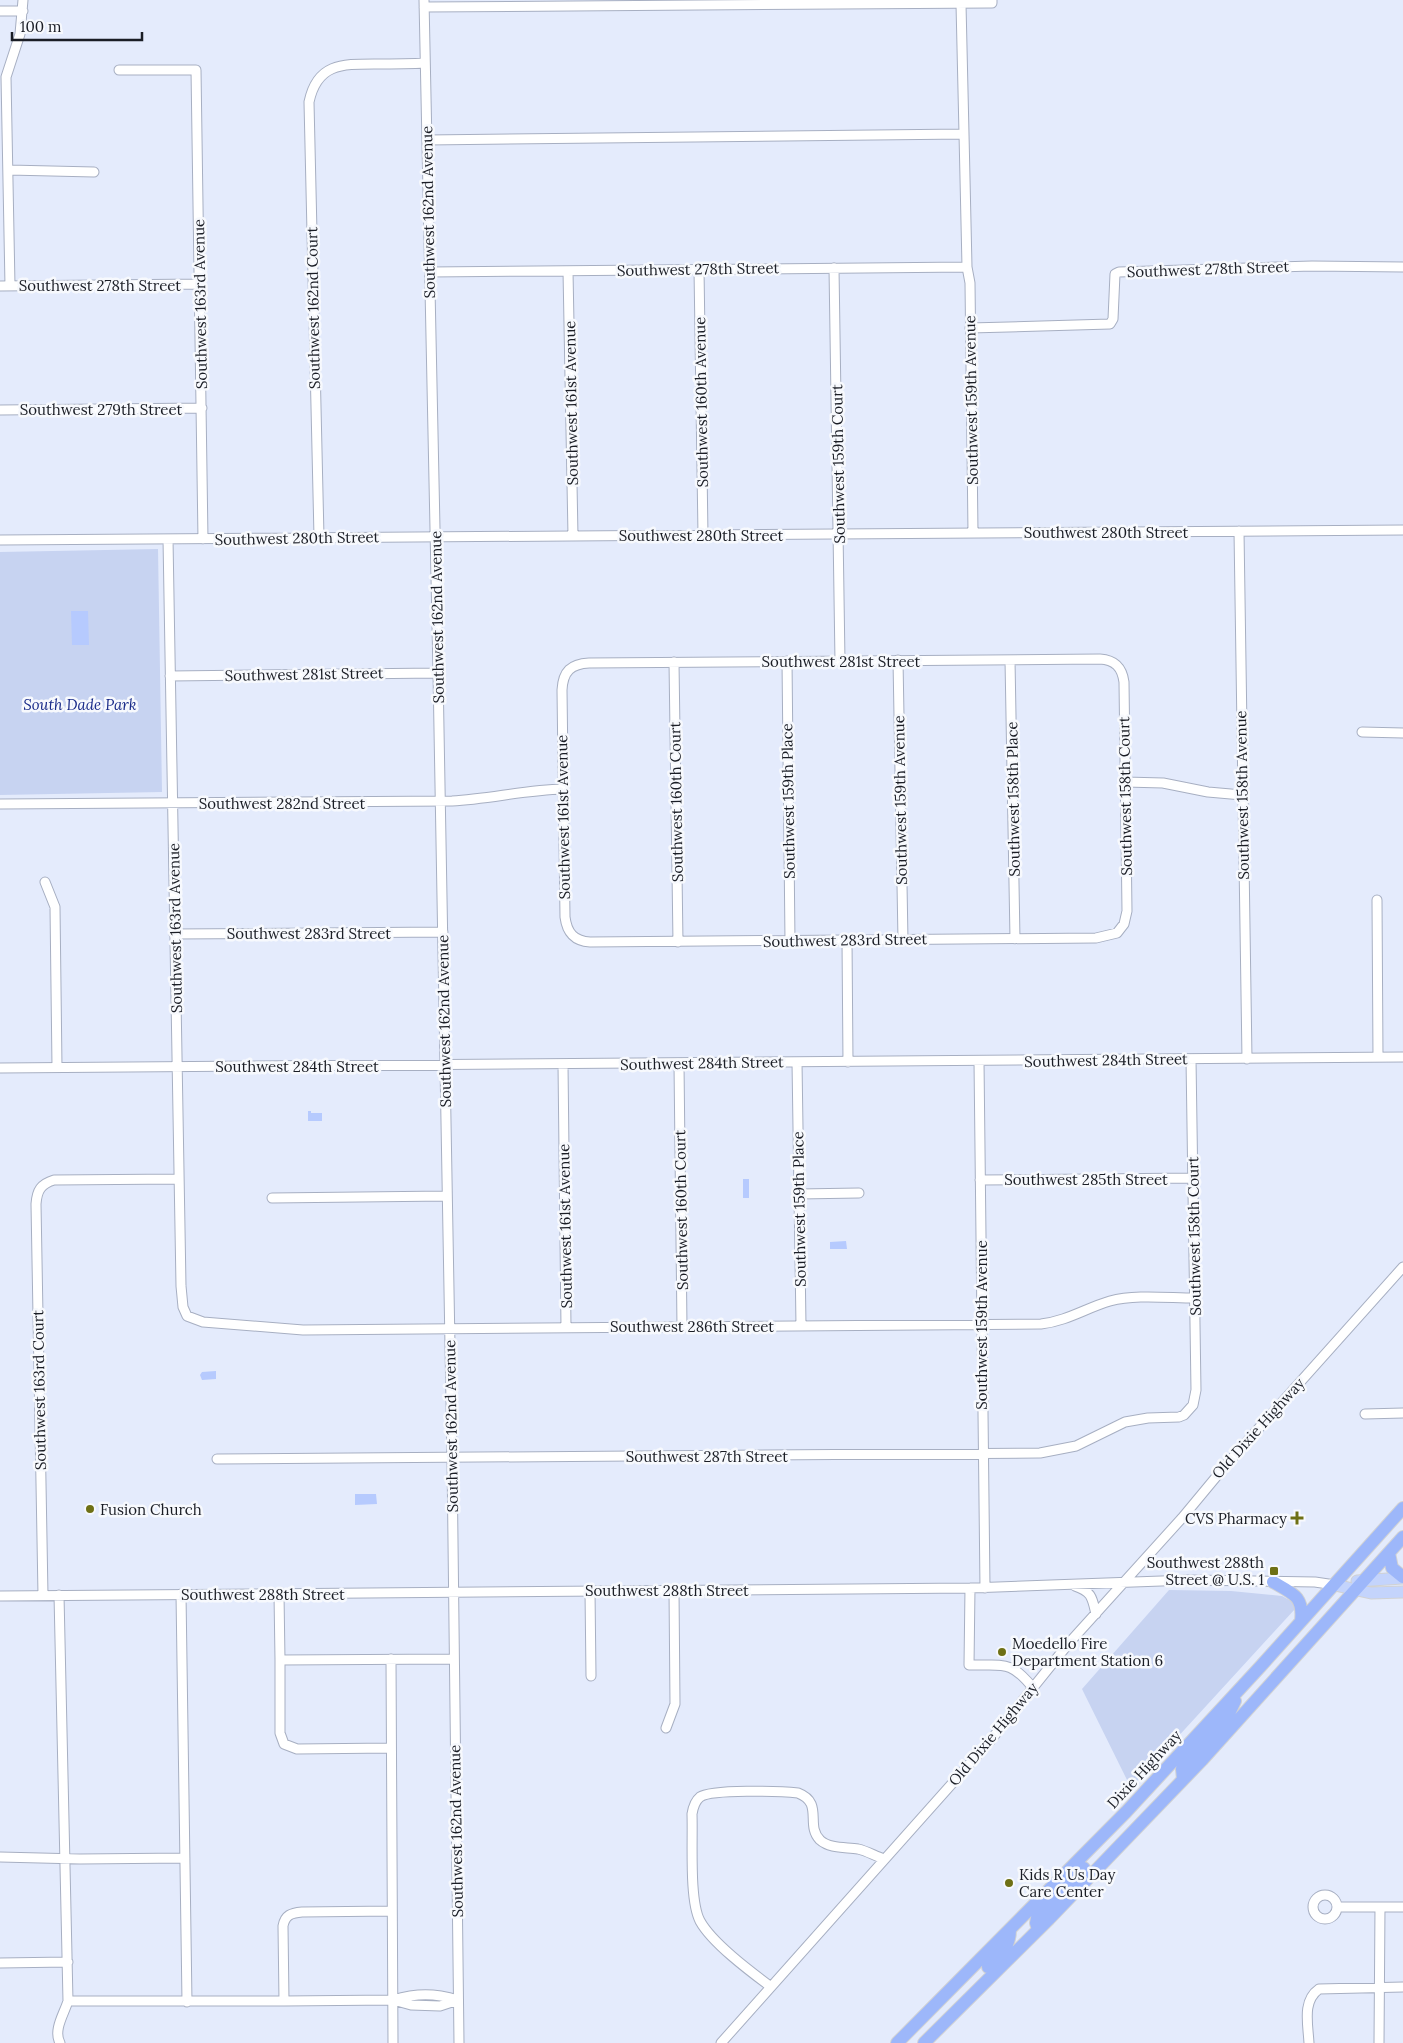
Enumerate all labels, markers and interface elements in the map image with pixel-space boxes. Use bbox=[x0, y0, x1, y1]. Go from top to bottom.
scale bar bbox=[12, 10, 142, 42]
text: 100 m bbox=[20, 17, 61, 36]
street label: Southwest 162nd Avenue bbox=[417, 125, 439, 299]
street label: Southwest 163rd Avenue bbox=[189, 219, 211, 389]
street label: Southwest 162nd Court bbox=[302, 226, 324, 389]
street label: Southwest 278th Street bbox=[1127, 257, 1290, 281]
street label: Southwest 278th Street bbox=[617, 258, 779, 280]
street label: Southwest 278th Street bbox=[19, 276, 181, 295]
street label: Southwest 159th Avenue bbox=[960, 315, 982, 485]
street label: Southwest 160th Avenue bbox=[690, 316, 712, 488]
street label: Southwest 161st Avenue bbox=[560, 320, 582, 486]
street label: Southwest 159th Court bbox=[827, 384, 849, 544]
street label: Southwest 279th Street bbox=[20, 400, 182, 419]
street label: Southwest 280th Street bbox=[1024, 523, 1189, 542]
street label: Southwest 280th Street bbox=[619, 526, 784, 545]
street label: Southwest 280th Street bbox=[215, 527, 380, 549]
street label: Southwest 162nd Avenue bbox=[426, 530, 448, 704]
street label: Southwest 281st Street bbox=[762, 652, 921, 671]
street label: Southwest 281st Street bbox=[224, 663, 384, 685]
park label: South Dade Park bbox=[23, 695, 137, 714]
street label: Southwest 158th Avenue bbox=[1231, 710, 1253, 880]
street label: Southwest 159th Avenue bbox=[889, 715, 911, 885]
street label: Southwest 158th Court bbox=[1114, 716, 1136, 876]
street label: Southwest 160th Court bbox=[665, 721, 687, 882]
street label: Southwest 158th Place bbox=[1002, 721, 1024, 877]
street label: Southwest 159th Place bbox=[777, 723, 799, 879]
street label: Southwest 161st Avenue bbox=[552, 734, 574, 900]
street label: Southwest 282nd Street bbox=[199, 794, 366, 813]
street label: Southwest 163rd Avenue bbox=[164, 843, 186, 1013]
street label: Southwest 283rd Street bbox=[227, 924, 391, 943]
street label: Southwest 283rd Street bbox=[763, 929, 927, 951]
street label: Southwest 162nd Avenue bbox=[433, 934, 455, 1108]
street label: Southwest 284th Street bbox=[1024, 1049, 1188, 1071]
street label: Southwest 284th Street bbox=[620, 1052, 784, 1074]
street label: Southwest 284th Street bbox=[215, 1057, 379, 1076]
street label: Southwest 160th Court bbox=[670, 1129, 692, 1290]
street label: Southwest 159th Place bbox=[788, 1131, 810, 1287]
street label: Southwest 161st Avenue bbox=[554, 1143, 576, 1309]
street label: Southwest 158th Court bbox=[1183, 1156, 1205, 1316]
street label: Southwest 285th Street bbox=[1004, 1170, 1168, 1189]
street label: Southwest 159th Avenue bbox=[972, 1240, 991, 1410]
street label: Southwest 163rd Court bbox=[28, 1310, 50, 1470]
street label: Southwest 286th Street bbox=[610, 1317, 774, 1336]
street label: Southwest 162nd Avenue bbox=[440, 1339, 462, 1513]
street label: Old Dixie Highway bbox=[1208, 1374, 1308, 1482]
street label: Southwest 287th Street bbox=[626, 1447, 788, 1466]
place label: Fusion Church bbox=[100, 1500, 202, 1519]
marker: Fusion Church bbox=[84, 1503, 96, 1515]
place label: CVS Pharmacy bbox=[1185, 1509, 1287, 1528]
marker: CVS Pharmacy bbox=[1291, 1512, 1303, 1524]
place label: Southwest 288th Street @ U.S. 1 bbox=[1147, 1553, 1264, 1589]
marker: Southwest 288th Street @ U.S. 1 bbox=[1268, 1565, 1280, 1577]
street label: Southwest 288th Street bbox=[585, 1581, 749, 1600]
street label: Southwest 288th Street bbox=[181, 1585, 345, 1604]
place label: Moedello Fire Department Station 6 bbox=[1012, 1634, 1163, 1670]
marker: Moedello Fire Department Station 6 bbox=[996, 1646, 1008, 1658]
street label: Old Dixie Highway bbox=[944, 1678, 1042, 1790]
street label: Dixie Highway bbox=[1103, 1726, 1185, 1812]
street label: Southwest 162nd Avenue bbox=[445, 1744, 467, 1918]
place label: Kids R Us Day Care Center bbox=[1019, 1865, 1115, 1901]
marker: Kids R Us Day Care Center bbox=[1003, 1877, 1015, 1889]

